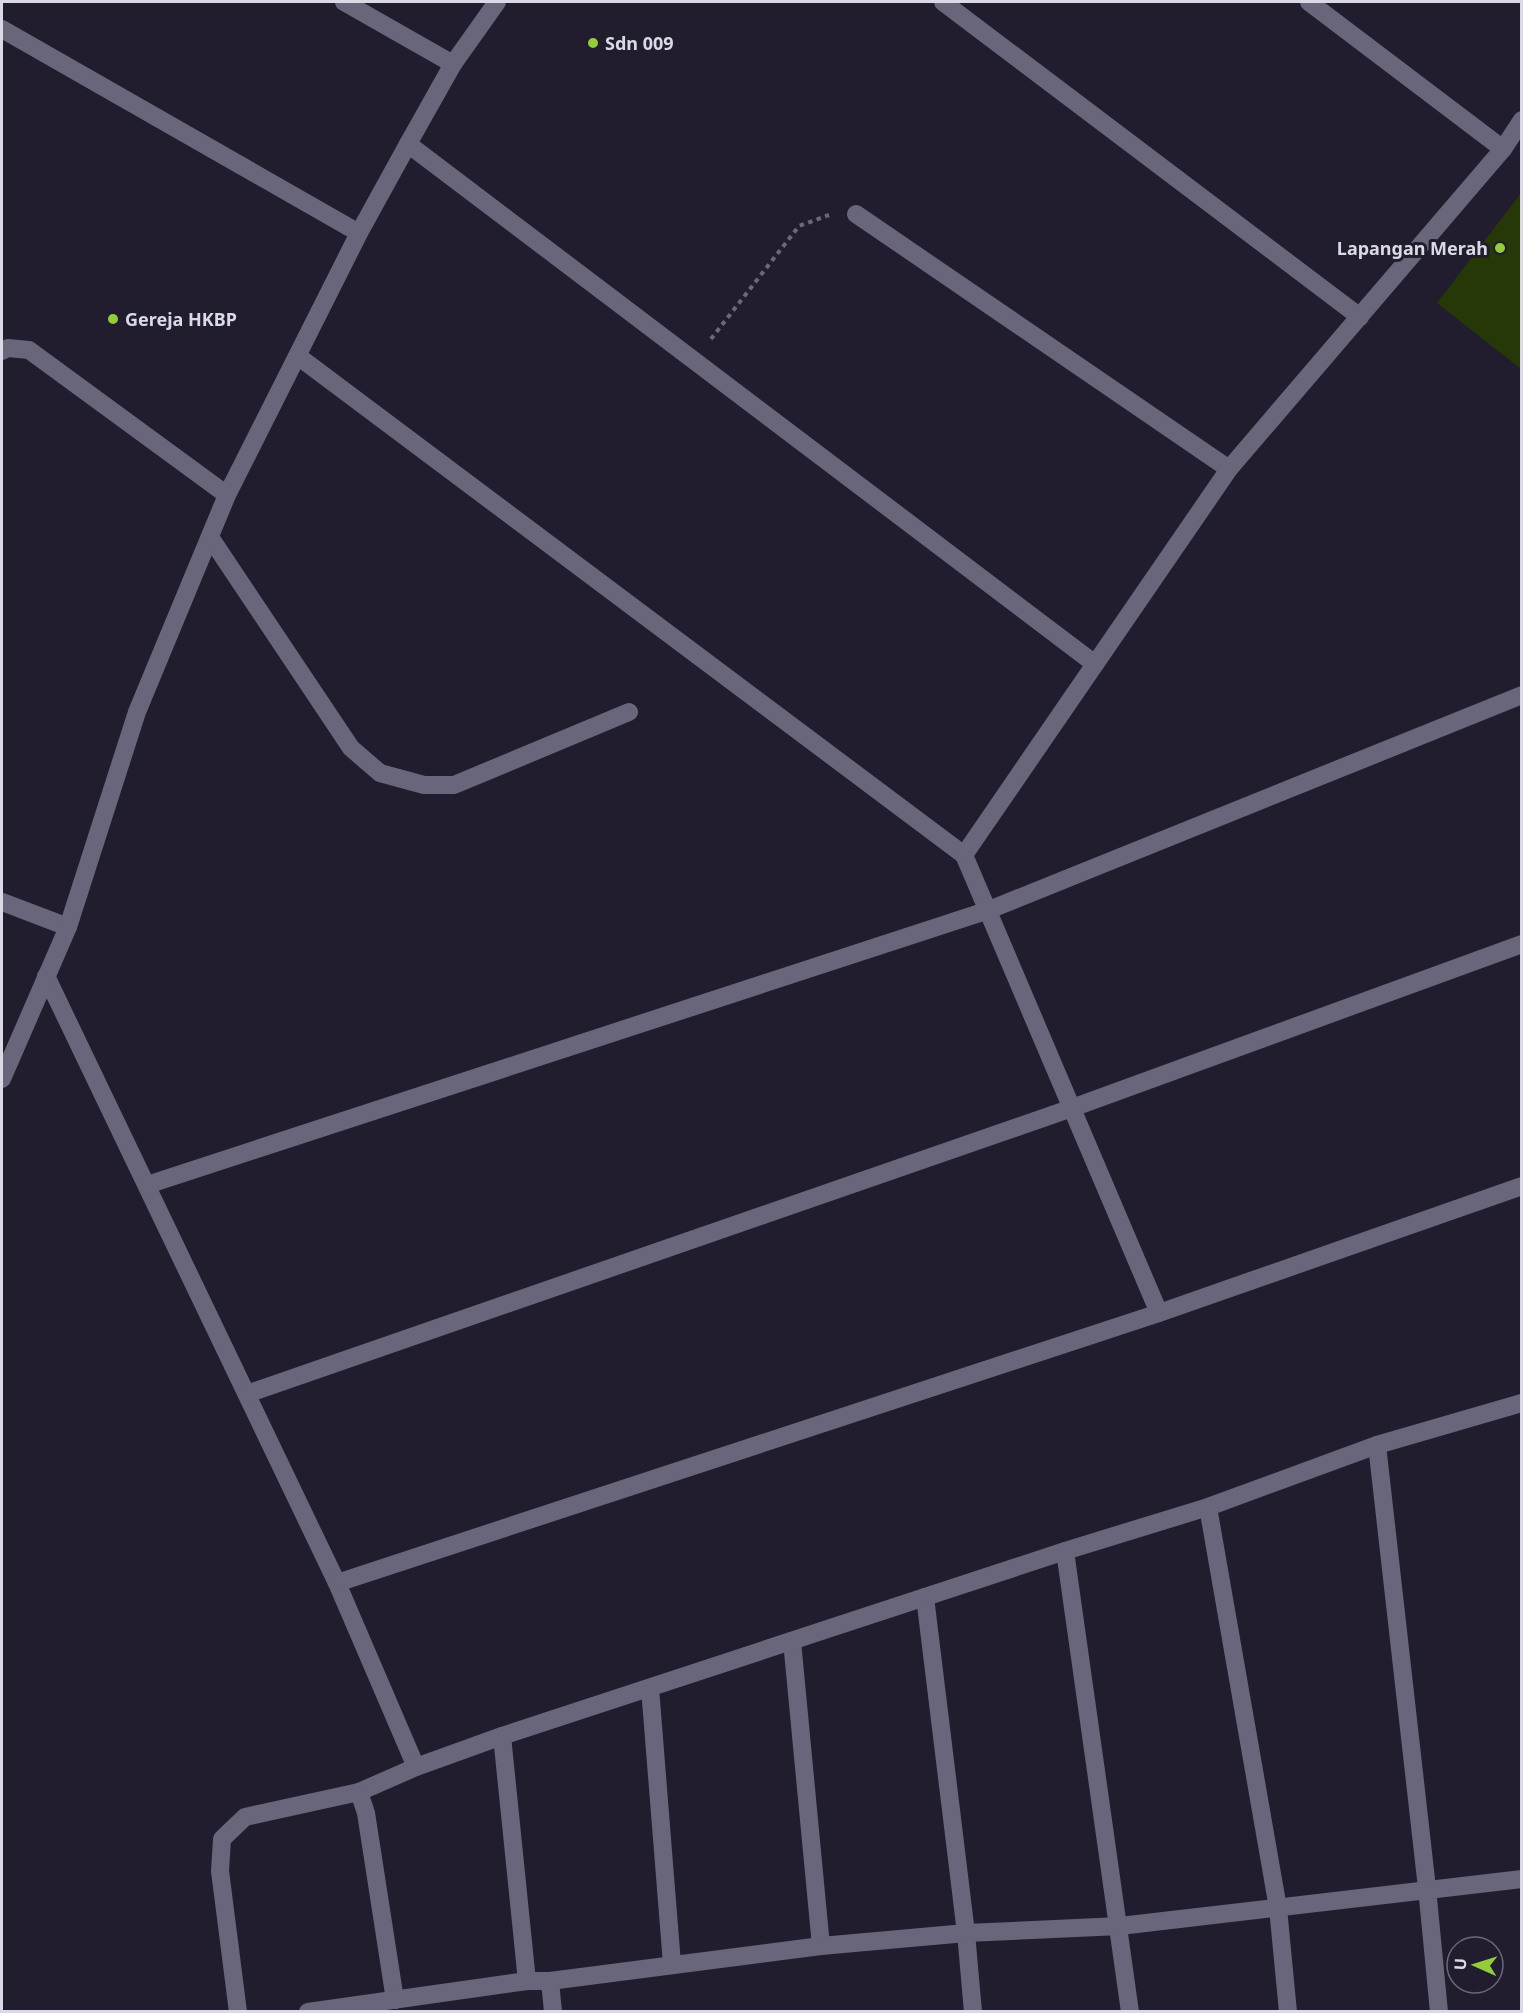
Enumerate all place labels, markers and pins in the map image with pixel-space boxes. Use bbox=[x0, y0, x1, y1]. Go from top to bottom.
place label: Sdn 009 bbox=[605, 31, 674, 55]
marker: Sdn 009 bbox=[586, 36, 600, 50]
place label: Lapangan Merah bbox=[1337, 236, 1488, 260]
marker: Lapangan Merah bbox=[1493, 241, 1507, 255]
place label: Gereja HKBP bbox=[125, 307, 237, 331]
marker: Gereja HKBP bbox=[106, 312, 120, 326]

